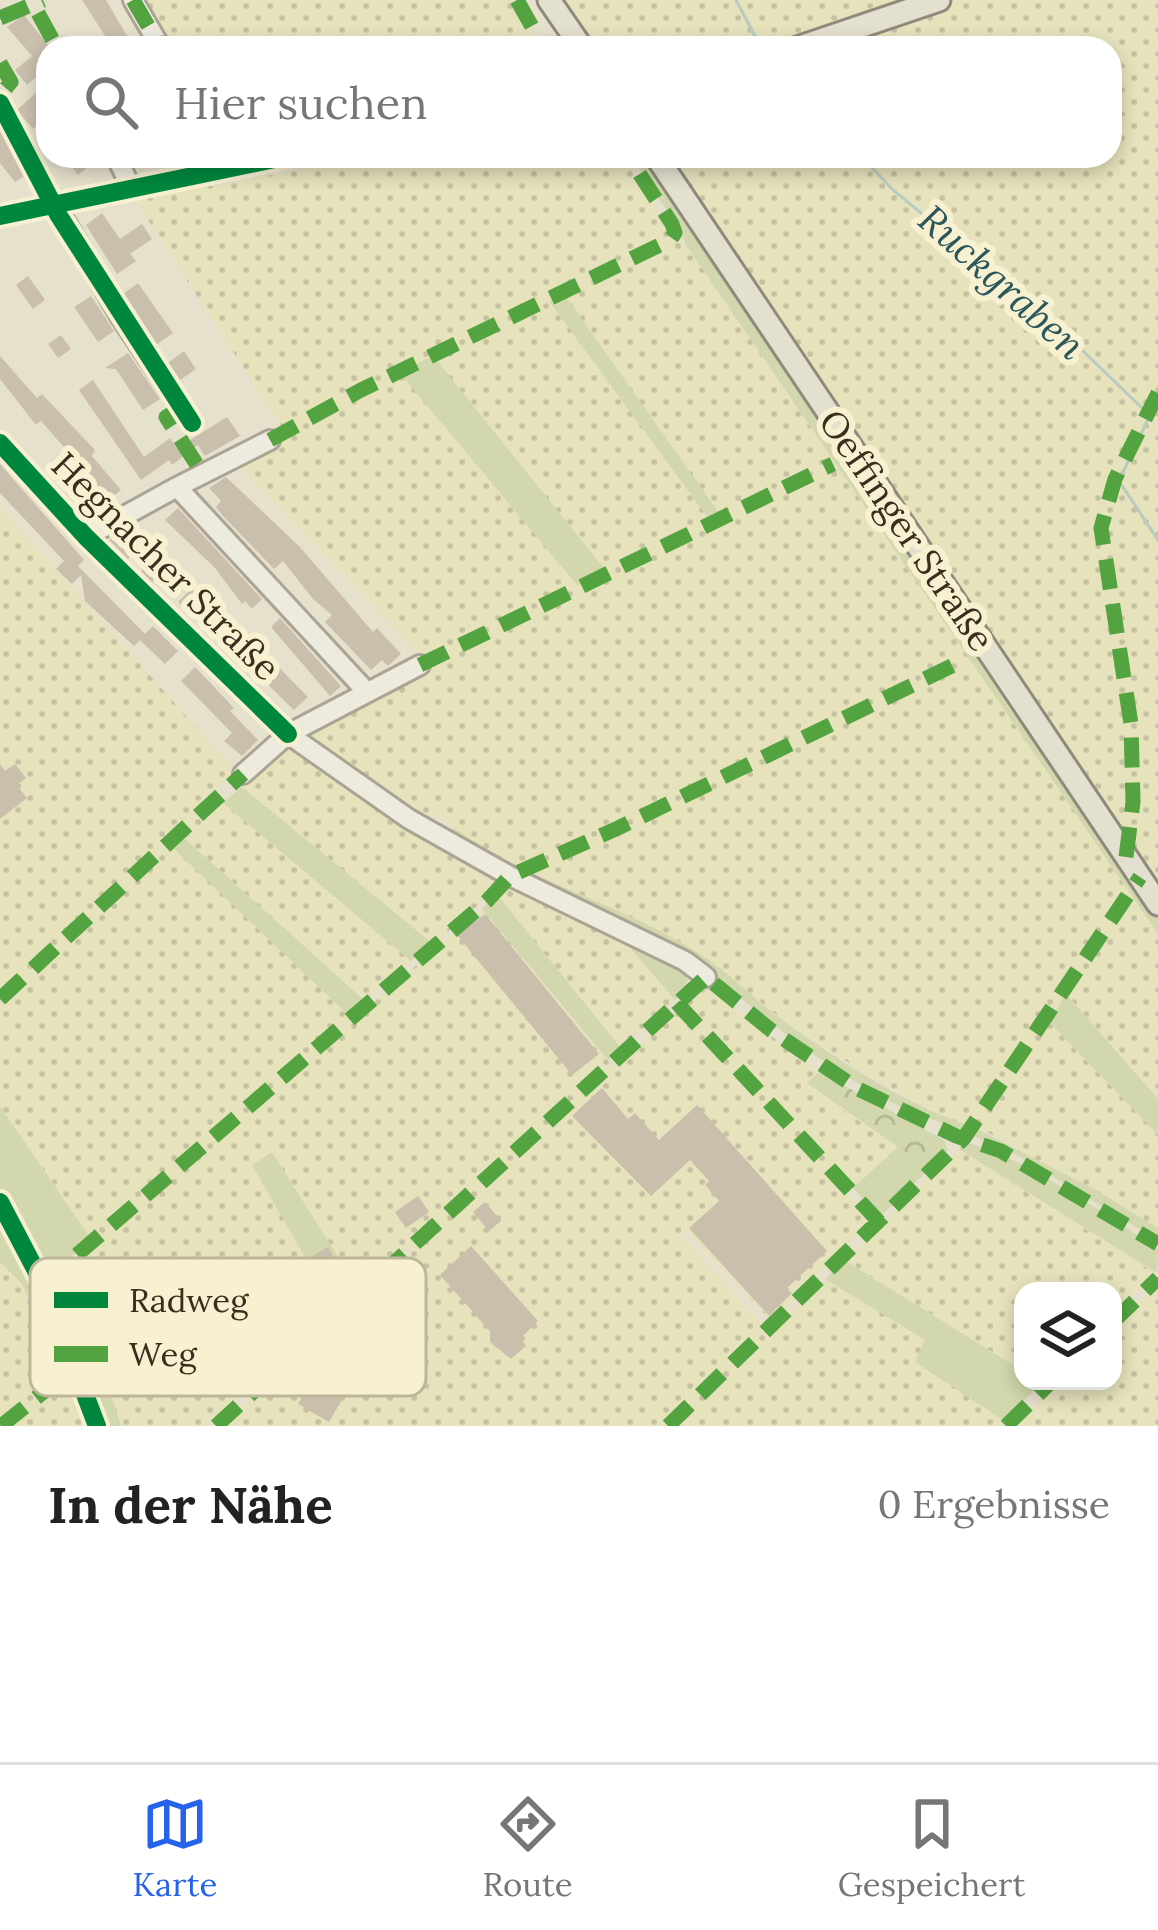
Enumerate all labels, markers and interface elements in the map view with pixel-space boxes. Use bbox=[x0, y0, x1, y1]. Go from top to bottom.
search box bbox=[36, 36, 1122, 168]
icon: search bbox=[78, 69, 144, 135]
text: Hier suchen bbox=[174, 74, 427, 131]
water label: Ruckgraben bbox=[908, 194, 1096, 370]
street label: Oeffinger Straße bbox=[809, 401, 1005, 659]
street label: Hegnacher Straße bbox=[42, 442, 290, 690]
legend bbox=[30, 1258, 426, 1396]
text: Radweg bbox=[129, 1279, 249, 1321]
map controls bbox=[1014, 1282, 1122, 1390]
button: layers bbox=[1014, 1282, 1122, 1390]
text: Weg bbox=[129, 1333, 197, 1375]
text: In der Nähe bbox=[48, 1472, 333, 1537]
text: 0 Ergebnisse bbox=[877, 1479, 1110, 1529]
tab: Karte bbox=[133, 1791, 217, 1905]
tab: Route bbox=[482, 1791, 573, 1905]
tab: Gespeichert bbox=[838, 1791, 1025, 1905]

